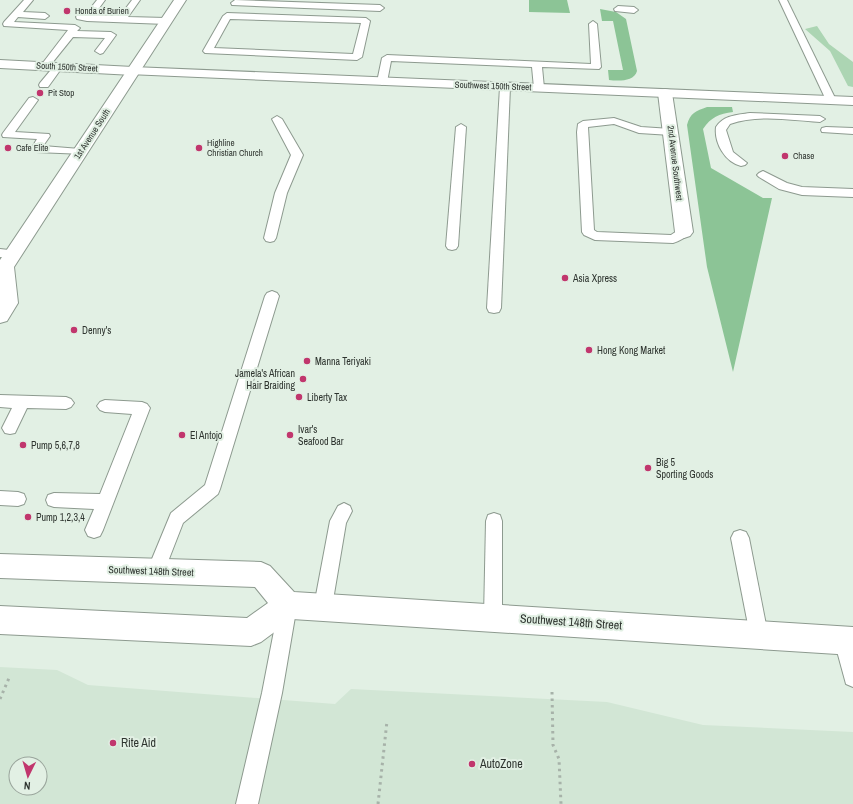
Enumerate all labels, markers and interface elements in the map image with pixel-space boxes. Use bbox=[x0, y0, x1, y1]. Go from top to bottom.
place label: Honda of Burien bbox=[75, 5, 129, 17]
marker: Honda of Burien bbox=[62, 6, 72, 16]
street label: South 150th Street bbox=[36, 59, 98, 75]
street label: Southwest 150th Street bbox=[454, 79, 532, 93]
place label: Pit Stop bbox=[48, 87, 74, 99]
marker: Pit Stop bbox=[35, 88, 45, 98]
street label: 1st Avenue South bbox=[71, 107, 113, 161]
street label: 2nd Avenue Southwest bbox=[664, 125, 686, 201]
place label: Highline Christian Church bbox=[207, 137, 263, 159]
place label: Cafe Elite bbox=[16, 142, 48, 154]
marker: Cafe Elite bbox=[3, 143, 13, 153]
marker: Highline Christian Church bbox=[194, 143, 204, 153]
place label: Chase bbox=[793, 150, 814, 162]
marker: Chase bbox=[780, 151, 790, 161]
place label: Asia Xpress bbox=[572, 272, 617, 285]
marker: Asia Xpress bbox=[560, 273, 570, 283]
place label: Denny's bbox=[82, 324, 111, 337]
marker: Denny's bbox=[69, 325, 79, 335]
place label: Hong Kong Market bbox=[597, 344, 666, 357]
marker: Hong Kong Market bbox=[584, 345, 594, 355]
place label: Manna Teriyaki bbox=[315, 355, 371, 368]
marker: Manna Teriyaki bbox=[302, 356, 312, 366]
place label: Jamela's African Hair Braiding bbox=[235, 367, 295, 392]
marker: Jamela's African Hair Braiding bbox=[298, 374, 308, 384]
place label: Liberty Tax bbox=[307, 391, 348, 404]
marker: Liberty Tax bbox=[294, 392, 304, 402]
place label: Ivar's Seafood Bar bbox=[298, 423, 344, 448]
place label: El Antojo bbox=[190, 429, 223, 442]
marker: El Antojo bbox=[177, 430, 187, 440]
marker: Ivar's Seafood Bar bbox=[285, 430, 295, 440]
place label: Pump 5,6,7,8 bbox=[31, 439, 80, 452]
marker: Pump 5,6,7,8 bbox=[18, 440, 28, 450]
place label: Big 5 Sporting Goods bbox=[656, 456, 713, 481]
marker: Big 5 Sporting Goods bbox=[643, 463, 653, 473]
place label: Pump 1,2,3,4 bbox=[36, 511, 85, 524]
marker: Pump 1,2,3,4 bbox=[23, 512, 33, 522]
street label: Southwest 148th Street bbox=[108, 563, 195, 579]
street label: Southwest 148th Street bbox=[519, 610, 623, 634]
place label: Rite Aid bbox=[121, 735, 156, 751]
marker: Rite Aid bbox=[108, 738, 118, 748]
north arrow bbox=[8, 756, 48, 796]
place label: AutoZone bbox=[479, 756, 523, 772]
marker: AutoZone bbox=[467, 759, 477, 769]
text: N bbox=[23, 779, 31, 793]

